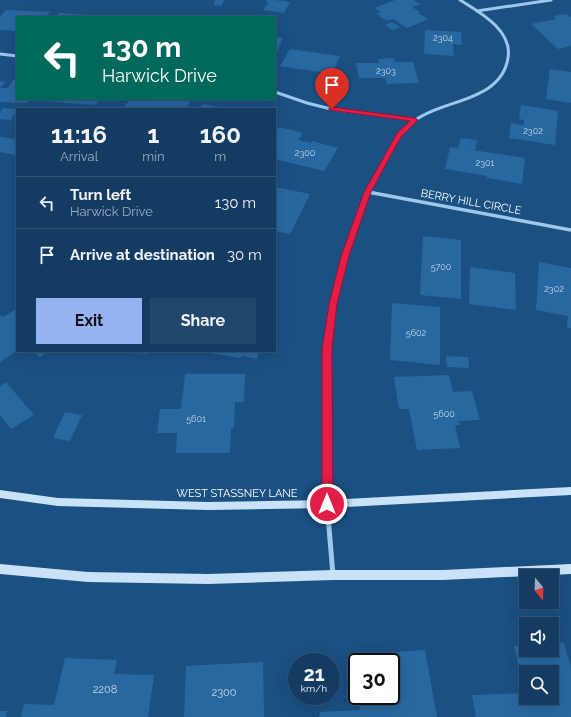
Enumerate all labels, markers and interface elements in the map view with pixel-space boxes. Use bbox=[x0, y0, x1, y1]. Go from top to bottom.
text: 130 m bbox=[102, 31, 181, 64]
icon: left bbox=[36, 32, 88, 84]
house number: 2304 bbox=[433, 33, 453, 43]
text: Harwick Drive bbox=[102, 65, 217, 86]
house number: 2303 bbox=[376, 66, 396, 76]
pin bbox=[315, 68, 349, 109]
icon: arrive bbox=[321, 74, 343, 96]
text: 11:16 bbox=[51, 120, 107, 149]
text: 1 bbox=[148, 120, 159, 149]
text: 160 bbox=[200, 120, 241, 149]
house number: 2302 bbox=[523, 126, 543, 136]
house number: 2300 bbox=[295, 148, 316, 158]
text: Arrival bbox=[60, 149, 98, 164]
text: min bbox=[142, 149, 165, 164]
text: m bbox=[214, 149, 226, 164]
house number: 2301 bbox=[476, 158, 495, 168]
text: Turn left bbox=[70, 186, 131, 204]
street label: BERRY HILL CIRCLE bbox=[420, 187, 523, 217]
icon: left bbox=[36, 192, 58, 214]
text: 130 m bbox=[215, 194, 256, 212]
text: Harwick Drive bbox=[70, 204, 153, 219]
icon: arrive bbox=[36, 244, 58, 266]
text: Arrive at destination bbox=[70, 246, 215, 264]
text: 30 m bbox=[227, 246, 262, 264]
house number: 5700 bbox=[431, 262, 452, 272]
house number: 2302 bbox=[544, 284, 564, 294]
button: Exit bbox=[36, 298, 142, 344]
button: Share bbox=[150, 298, 256, 344]
house number: 5602 bbox=[406, 328, 427, 338]
house number: 5600 bbox=[433, 409, 455, 419]
house number: 5601 bbox=[186, 414, 206, 424]
position arrow bbox=[306, 483, 348, 525]
street label: WEST STASSNEY LANE bbox=[176, 487, 298, 500]
north arrow bbox=[519, 569, 559, 609]
map controls bbox=[519, 569, 559, 705]
button: sound bbox=[519, 617, 559, 657]
speed limit sign: 30 bbox=[348, 653, 400, 705]
text: 21 bbox=[303, 662, 325, 686]
button: search bbox=[519, 665, 559, 705]
house number: 2208 bbox=[93, 683, 117, 696]
text: km/h bbox=[301, 683, 327, 694]
house number: 2300 bbox=[211, 686, 237, 699]

